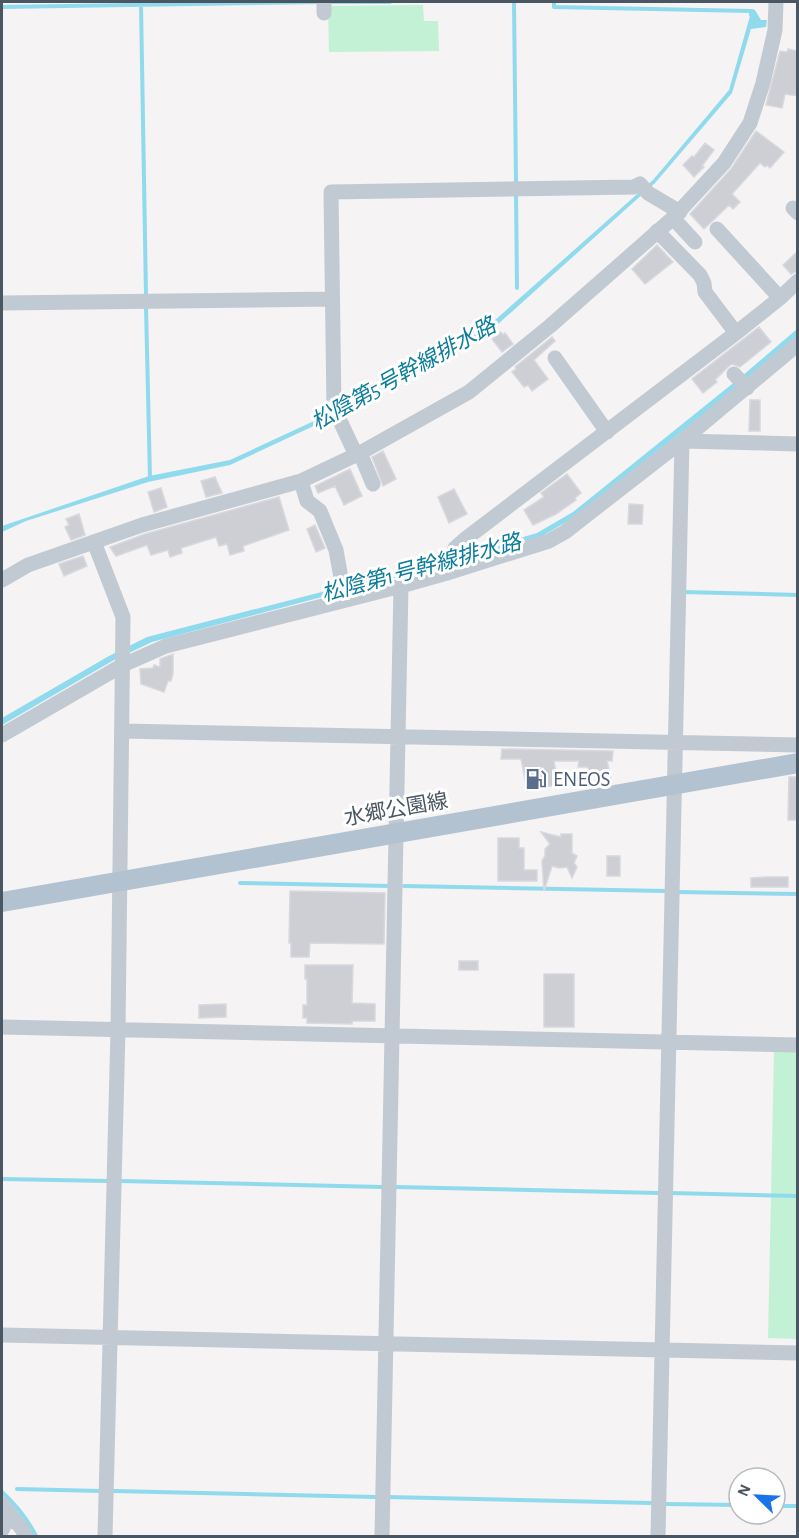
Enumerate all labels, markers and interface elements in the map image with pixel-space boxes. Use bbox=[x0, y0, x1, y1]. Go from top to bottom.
water label: 松陰第5号幹線排水路 bbox=[307, 312, 501, 434]
water label: 松陰第1号幹線排水路 bbox=[319, 529, 525, 605]
fuel station icon: ENEOS bbox=[524, 767, 548, 791]
place label: ENEOS bbox=[553, 769, 611, 790]
street label: 水郷公園線 bbox=[342, 789, 450, 829]
north arrow bbox=[727, 1466, 787, 1526]
text: N bbox=[735, 1482, 754, 1499]

